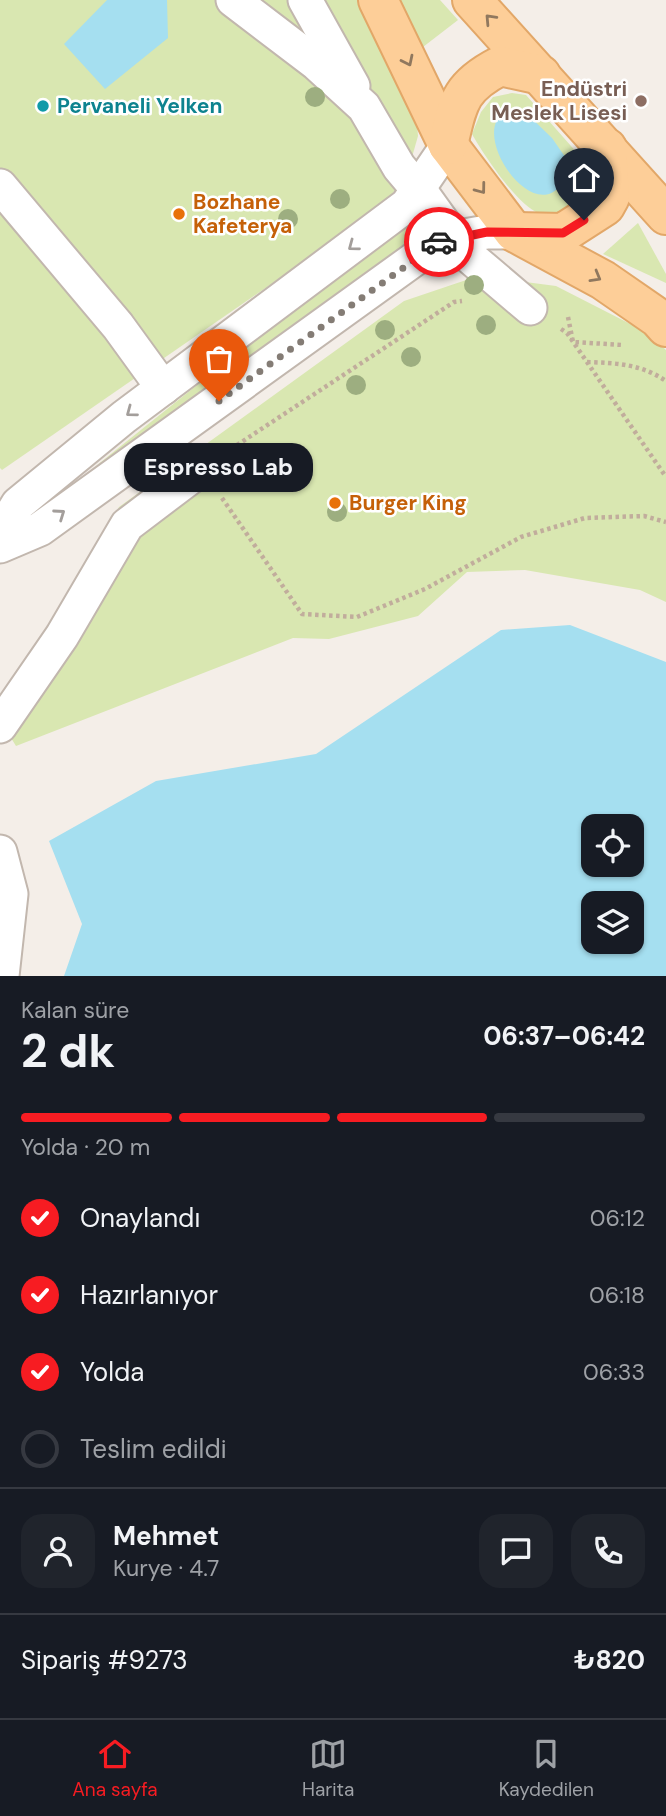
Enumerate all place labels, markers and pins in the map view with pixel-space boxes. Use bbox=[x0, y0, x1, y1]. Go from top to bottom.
place label: Endüstri Meslek Lisesi bbox=[491, 75, 627, 127]
place label: Pervaneli Yelken bbox=[57, 92, 222, 120]
marker: Endüstri Meslek Lisesi bbox=[633, 93, 649, 109]
marker: Pervaneli Yelken bbox=[35, 98, 51, 114]
pin bbox=[554, 148, 614, 220]
place label: Bozhane Kafeterya bbox=[193, 188, 292, 240]
marker: Bozhane Kafeterya bbox=[171, 206, 187, 222]
pin bbox=[189, 329, 249, 401]
callout: Espresso Lab bbox=[124, 443, 314, 492]
place label: Burger King bbox=[349, 489, 467, 517]
marker: Burger King bbox=[327, 495, 343, 511]

